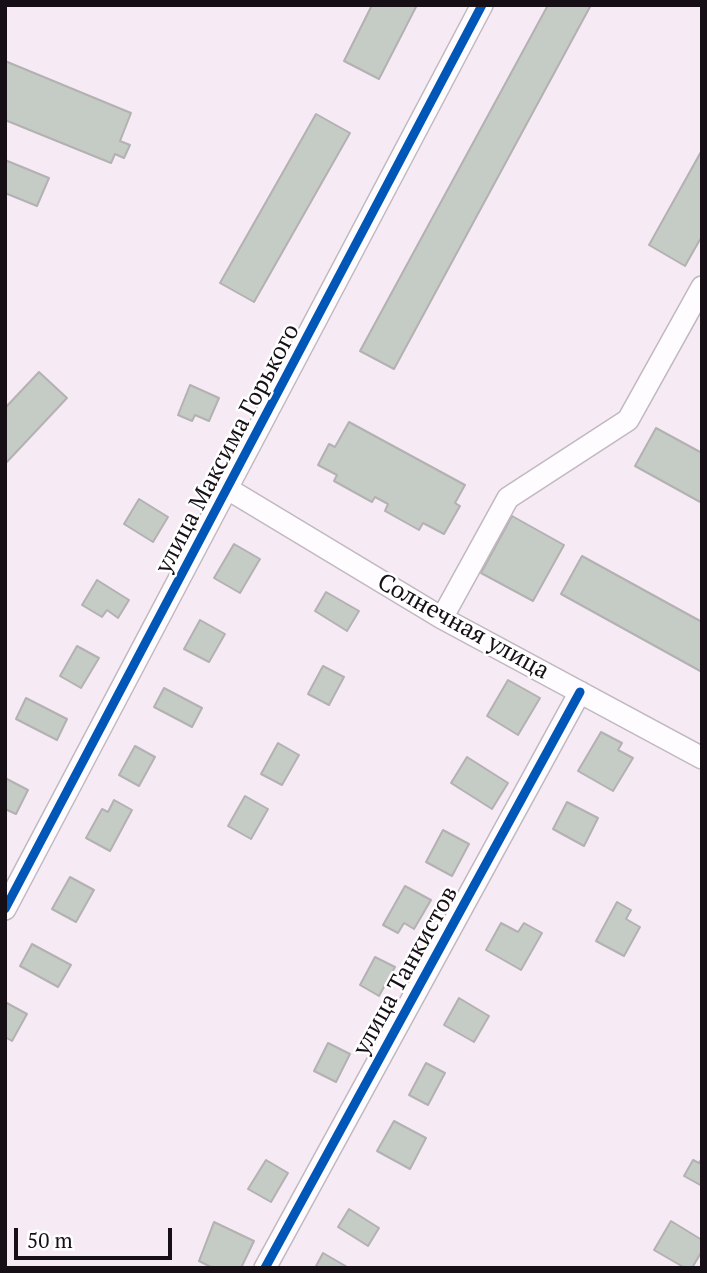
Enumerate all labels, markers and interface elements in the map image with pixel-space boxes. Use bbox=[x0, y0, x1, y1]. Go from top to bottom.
street label: улица Максима Горького bbox=[150, 319, 306, 579]
street label: Солнечная улица bbox=[372, 568, 554, 686]
street label: улица Танкистов bbox=[348, 881, 464, 1061]
scale bar bbox=[18, 1214, 175, 1258]
text: 50 m bbox=[27, 1226, 73, 1254]

